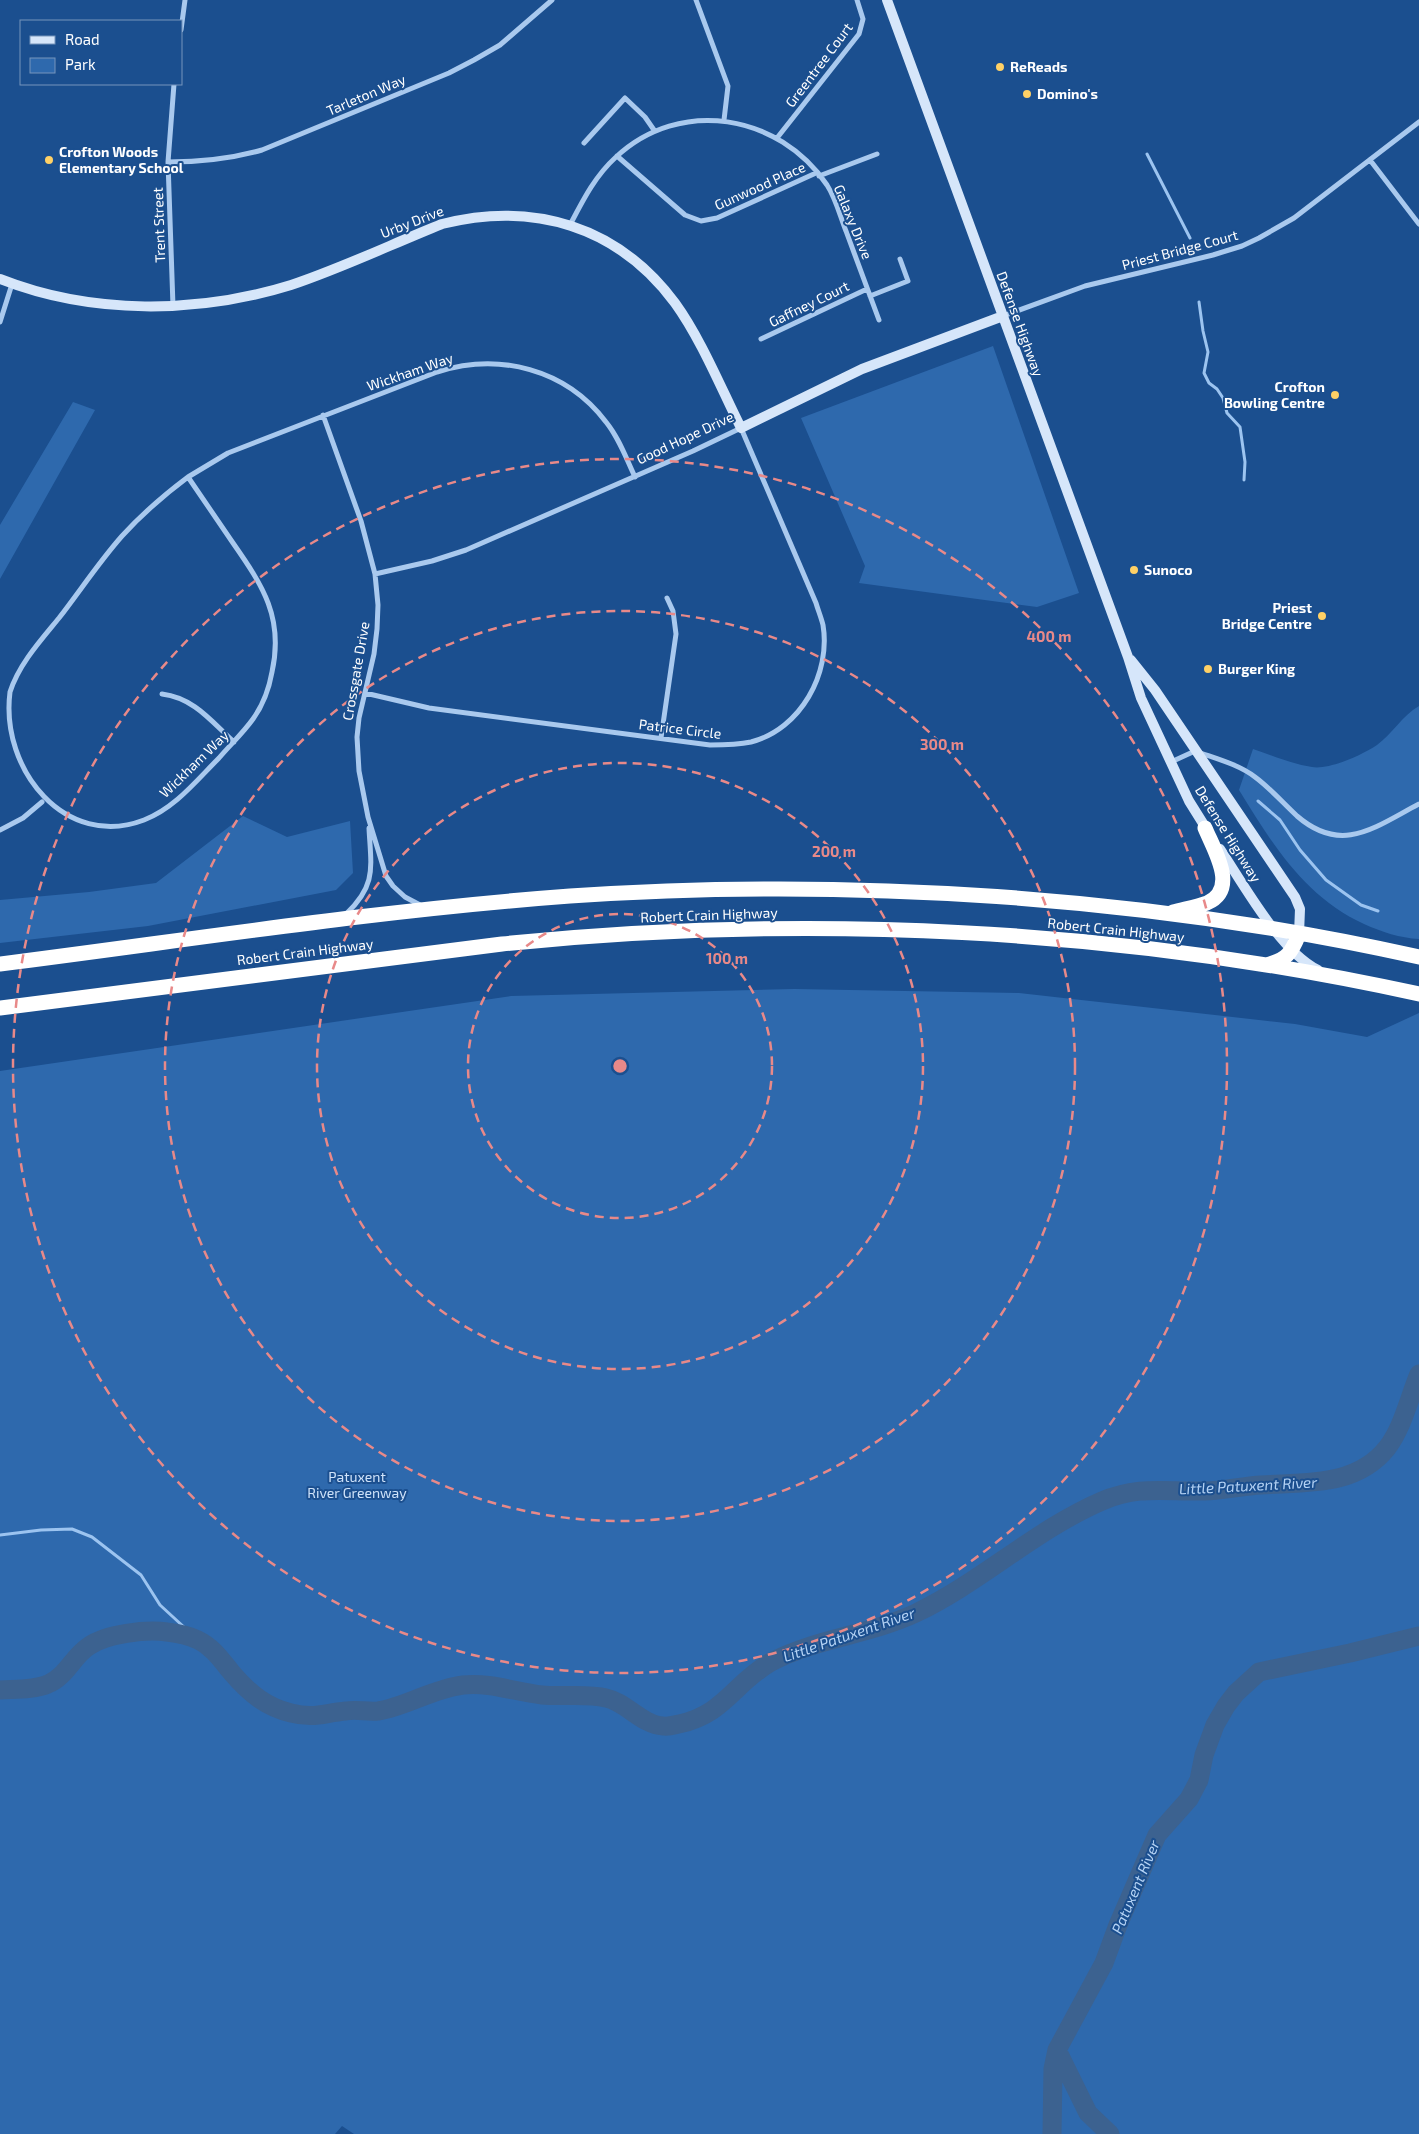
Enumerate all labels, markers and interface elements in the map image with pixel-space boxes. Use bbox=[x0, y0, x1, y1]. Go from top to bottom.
street label: Greentree Court bbox=[781, 19, 856, 110]
legend bbox=[20, 20, 182, 85]
text: Road bbox=[65, 30, 100, 48]
text: Park bbox=[65, 55, 96, 73]
place label: ReReads bbox=[1010, 58, 1068, 75]
marker: ReReads bbox=[994, 61, 1006, 73]
street label: Tarleton Way bbox=[324, 70, 408, 119]
place label: Domino's bbox=[1037, 85, 1098, 102]
marker: Domino's bbox=[1021, 88, 1033, 100]
place label: Crofton Woods Elementary School bbox=[59, 143, 184, 176]
marker: Crofton Woods Elementary School bbox=[43, 154, 55, 166]
street label: Gunwood Place bbox=[712, 158, 808, 213]
street label: Galaxy Drive bbox=[831, 182, 876, 262]
street label: Trent Street bbox=[149, 187, 168, 263]
street label: Urby Drive bbox=[378, 202, 446, 241]
street label: Priest Bridge Court bbox=[1120, 226, 1240, 273]
street label: Defense Highway bbox=[994, 269, 1048, 379]
street label: Gaffney Court bbox=[766, 277, 852, 330]
street label: Wickham Way bbox=[365, 349, 456, 394]
place label: Crofton Bowling Centre bbox=[1224, 378, 1325, 411]
marker: Crofton Bowling Centre bbox=[1329, 389, 1341, 401]
street label: Good Hope Drive bbox=[634, 408, 736, 467]
place label: Sunoco bbox=[1144, 561, 1192, 578]
marker: Sunoco bbox=[1128, 564, 1140, 576]
place label: Priest Bridge Centre bbox=[1222, 599, 1312, 632]
marker: Priest Bridge Centre bbox=[1316, 610, 1328, 622]
street label: Crossgate Drive bbox=[338, 620, 373, 722]
text: 400 m bbox=[1027, 627, 1071, 645]
place label: Burger King bbox=[1218, 660, 1295, 677]
marker: Burger King bbox=[1202, 663, 1214, 675]
street label: Patrice Circle bbox=[638, 715, 722, 742]
street label: Wickham Way bbox=[155, 726, 232, 801]
text: 300 m bbox=[920, 735, 964, 753]
street label: Defense Highway bbox=[1192, 782, 1265, 886]
text: 200 m bbox=[812, 842, 856, 860]
street label: Robert Crain Highway bbox=[640, 904, 779, 925]
street label: Robert Crain Highway bbox=[1047, 914, 1186, 945]
street label: Robert Crain Highway bbox=[236, 935, 375, 968]
text: 100 m bbox=[706, 949, 748, 967]
centre of rings bbox=[611, 1057, 629, 1075]
park label: Patuxent River Greenway bbox=[307, 1468, 407, 1501]
water label: Little Patuxent River bbox=[1178, 1472, 1319, 1498]
water label: Little Patuxent River bbox=[780, 1603, 918, 1665]
water label: Patuxent River bbox=[1107, 1836, 1163, 1936]

